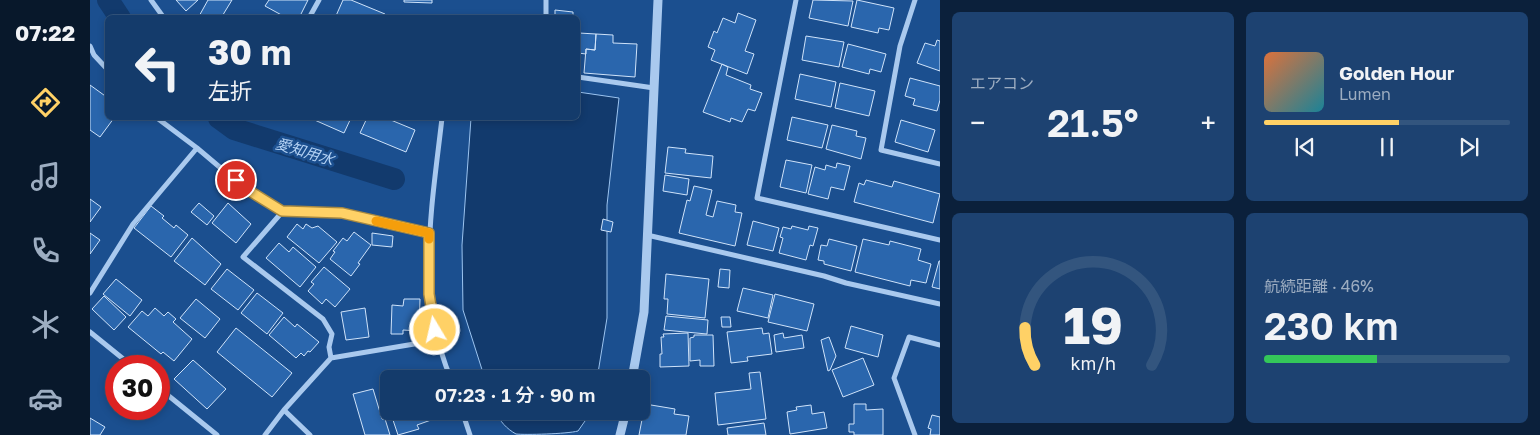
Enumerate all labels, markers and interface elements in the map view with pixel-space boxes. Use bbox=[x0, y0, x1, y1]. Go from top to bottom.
text: 07:22 bbox=[15, 19, 75, 46]
text: 30 m bbox=[208, 31, 291, 73]
icon: left bbox=[125, 35, 190, 100]
text: Golden Hour bbox=[1339, 61, 1454, 84]
text: エアコン bbox=[970, 73, 1034, 93]
text: 左折 bbox=[208, 77, 252, 104]
text: Lumen bbox=[1339, 84, 1391, 104]
icon: directions bbox=[28, 85, 63, 120]
text: 21.5° bbox=[1047, 100, 1139, 145]
text: − bbox=[970, 106, 985, 139]
text: + bbox=[1201, 106, 1216, 139]
icon: previous bbox=[1291, 133, 1319, 161]
icon: pause bbox=[1373, 133, 1401, 161]
icon: next bbox=[1455, 133, 1483, 161]
water label: 愛知用水 bbox=[274, 134, 338, 169]
icon: music bbox=[28, 159, 63, 194]
pin bbox=[215, 159, 257, 201]
icon: arrive bbox=[222, 166, 250, 194]
icon: phone bbox=[28, 233, 63, 268]
text: 航続距離 · 46% bbox=[1264, 276, 1374, 296]
text: 19 bbox=[1063, 293, 1123, 355]
position arrow bbox=[408, 303, 460, 355]
text: 230 km bbox=[1264, 303, 1399, 348]
icon: climate bbox=[28, 307, 63, 342]
text: km/h bbox=[1070, 352, 1116, 374]
speed limit sign: 30 bbox=[105, 355, 170, 420]
icon: car bbox=[28, 381, 63, 416]
text: 07:23 · 1 分 · 90 m bbox=[435, 383, 595, 406]

